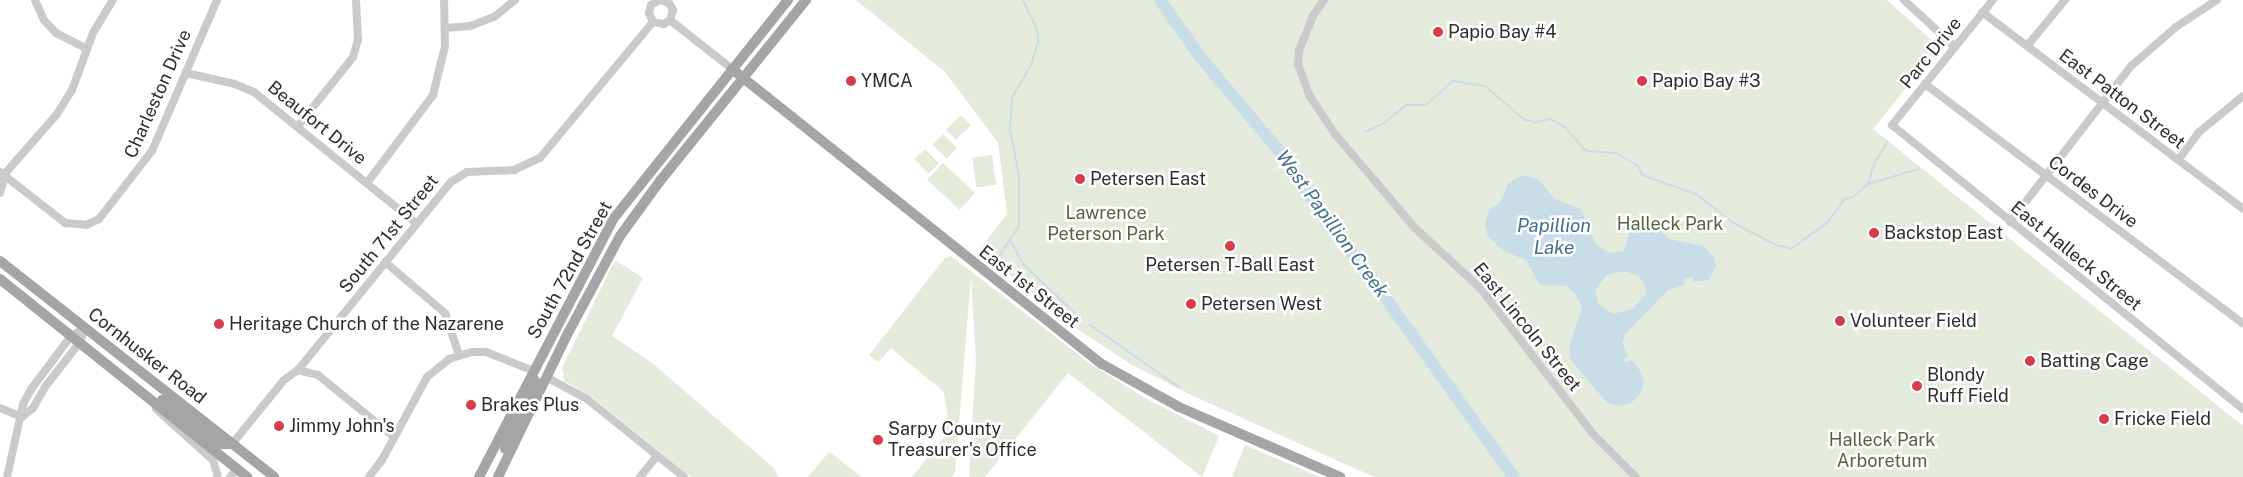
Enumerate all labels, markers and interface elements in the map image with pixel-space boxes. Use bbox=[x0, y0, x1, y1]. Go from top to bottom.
street label: Parc Drive bbox=[1896, 13, 1966, 93]
place label: Papio Bay #4 bbox=[1448, 21, 1557, 43]
street label: Charleston Drive bbox=[120, 26, 196, 162]
marker: Papio Bay #4 bbox=[1432, 26, 1444, 38]
street label: East Patton Street bbox=[2055, 45, 2189, 153]
place label: YMCA bbox=[861, 70, 913, 92]
place label: Papio Bay #3 bbox=[1652, 70, 1761, 92]
marker: YMCA bbox=[845, 75, 857, 87]
marker: Papio Bay #3 bbox=[1636, 75, 1648, 87]
street label: Beaufort Drive bbox=[263, 77, 371, 169]
water label: West Papillion Creek bbox=[1271, 146, 1393, 302]
street label: Cordes Drive bbox=[2044, 151, 2142, 233]
place label: Petersen East bbox=[1090, 168, 1206, 190]
street label: South 71st Street bbox=[335, 171, 443, 297]
marker: Petersen East bbox=[1074, 173, 1086, 185]
street label: South 72nd Street bbox=[523, 197, 617, 343]
street label: East Halleck Street bbox=[2006, 197, 2146, 315]
park label: Lawrence Peterson Park bbox=[1047, 203, 1165, 245]
park label: Halleck Park bbox=[1617, 213, 1723, 235]
water label: Papillion Lake bbox=[1517, 215, 1591, 259]
place label: Backstop East bbox=[1884, 222, 2003, 244]
marker: Backstop East bbox=[1868, 227, 1880, 239]
marker: Petersen T-Ball East bbox=[1224, 240, 1236, 252]
street label: East 1st Street bbox=[975, 241, 1083, 333]
place label: Petersen T-Ball East bbox=[1145, 254, 1315, 276]
street label: East Lincoln Street bbox=[1469, 258, 1585, 396]
place label: Petersen West bbox=[1201, 293, 1322, 315]
marker: Petersen West bbox=[1185, 298, 1197, 310]
street label: Cornhusker Road bbox=[84, 303, 210, 409]
place label: Volunteer Field bbox=[1850, 310, 1977, 332]
place label: Heritage Church of the Nazarene bbox=[229, 313, 504, 335]
marker: Volunteer Field bbox=[1834, 315, 1846, 327]
marker: Heritage Church of the Nazarene bbox=[213, 318, 225, 330]
place label: Batting Cage bbox=[2040, 350, 2149, 372]
marker: Batting Cage bbox=[2024, 355, 2036, 367]
place label: Blondy Ruff Field bbox=[1927, 365, 2009, 408]
marker: Blondy Ruff Field bbox=[1911, 380, 1923, 392]
place label: Brakes Plus bbox=[481, 394, 579, 416]
marker: Brakes Plus bbox=[465, 399, 477, 411]
place label: Fricke Field bbox=[2114, 408, 2211, 430]
marker: Fricke Field bbox=[2098, 413, 2110, 425]
place label: Jimmy John's bbox=[289, 415, 395, 437]
place label: Sarpy County Treasurer's Office bbox=[888, 419, 1037, 462]
marker: Jimmy John's bbox=[273, 420, 285, 432]
park label: Halleck Park Arboretum bbox=[1829, 430, 1935, 472]
marker: Sarpy County Treasurer's Office bbox=[872, 434, 884, 446]

